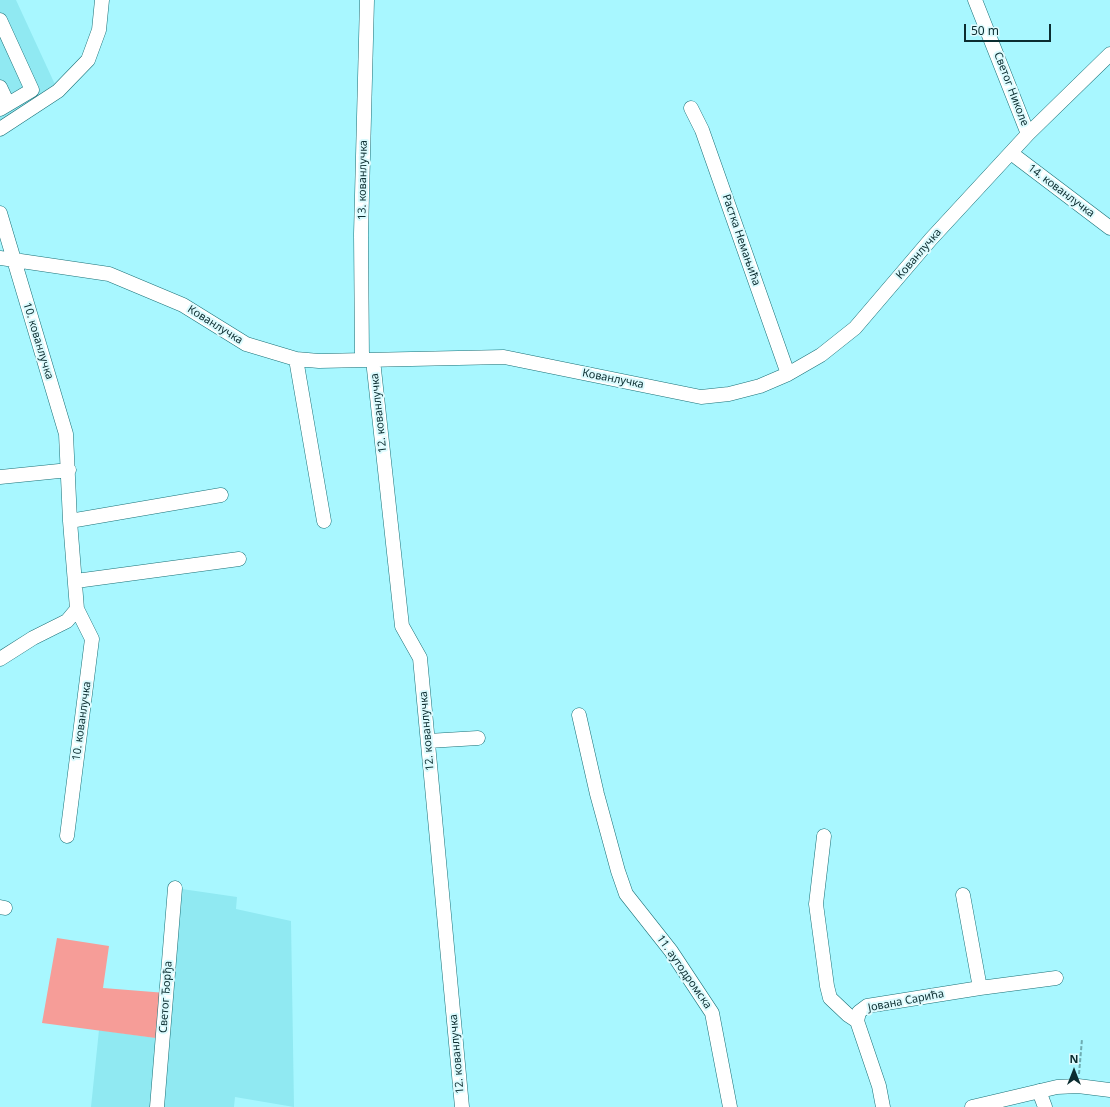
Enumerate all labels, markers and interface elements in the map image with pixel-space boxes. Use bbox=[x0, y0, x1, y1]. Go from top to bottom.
scale bar bbox=[966, 16, 1053, 42]
text: 50 m bbox=[971, 22, 999, 39]
street label: Светог Николе bbox=[991, 50, 1031, 128]
street label: 13. кованлучка bbox=[356, 140, 370, 220]
street label: 14. кованлучка bbox=[1025, 162, 1097, 220]
street label: Растка Немањића bbox=[719, 192, 763, 288]
street label: Кованлучка bbox=[894, 226, 944, 282]
street label: 10. кованлучка bbox=[20, 301, 56, 381]
street label: Кованлучка bbox=[185, 303, 245, 347]
street label: Кованлучка bbox=[581, 367, 645, 391]
street label: 12. кованлучка bbox=[368, 373, 390, 453]
street label: 10. кованлучка bbox=[70, 681, 94, 761]
street label: 12. кованлучка bbox=[417, 691, 437, 771]
street label: 11. аутодромска bbox=[654, 933, 714, 1011]
street label: Светог Ђорђа bbox=[157, 960, 175, 1034]
street label: Јована Сарића bbox=[867, 987, 945, 1015]
street label: 12. кованлучка bbox=[447, 1014, 467, 1094]
north arrow bbox=[1054, 1051, 1094, 1091]
text: N bbox=[1070, 1051, 1078, 1066]

